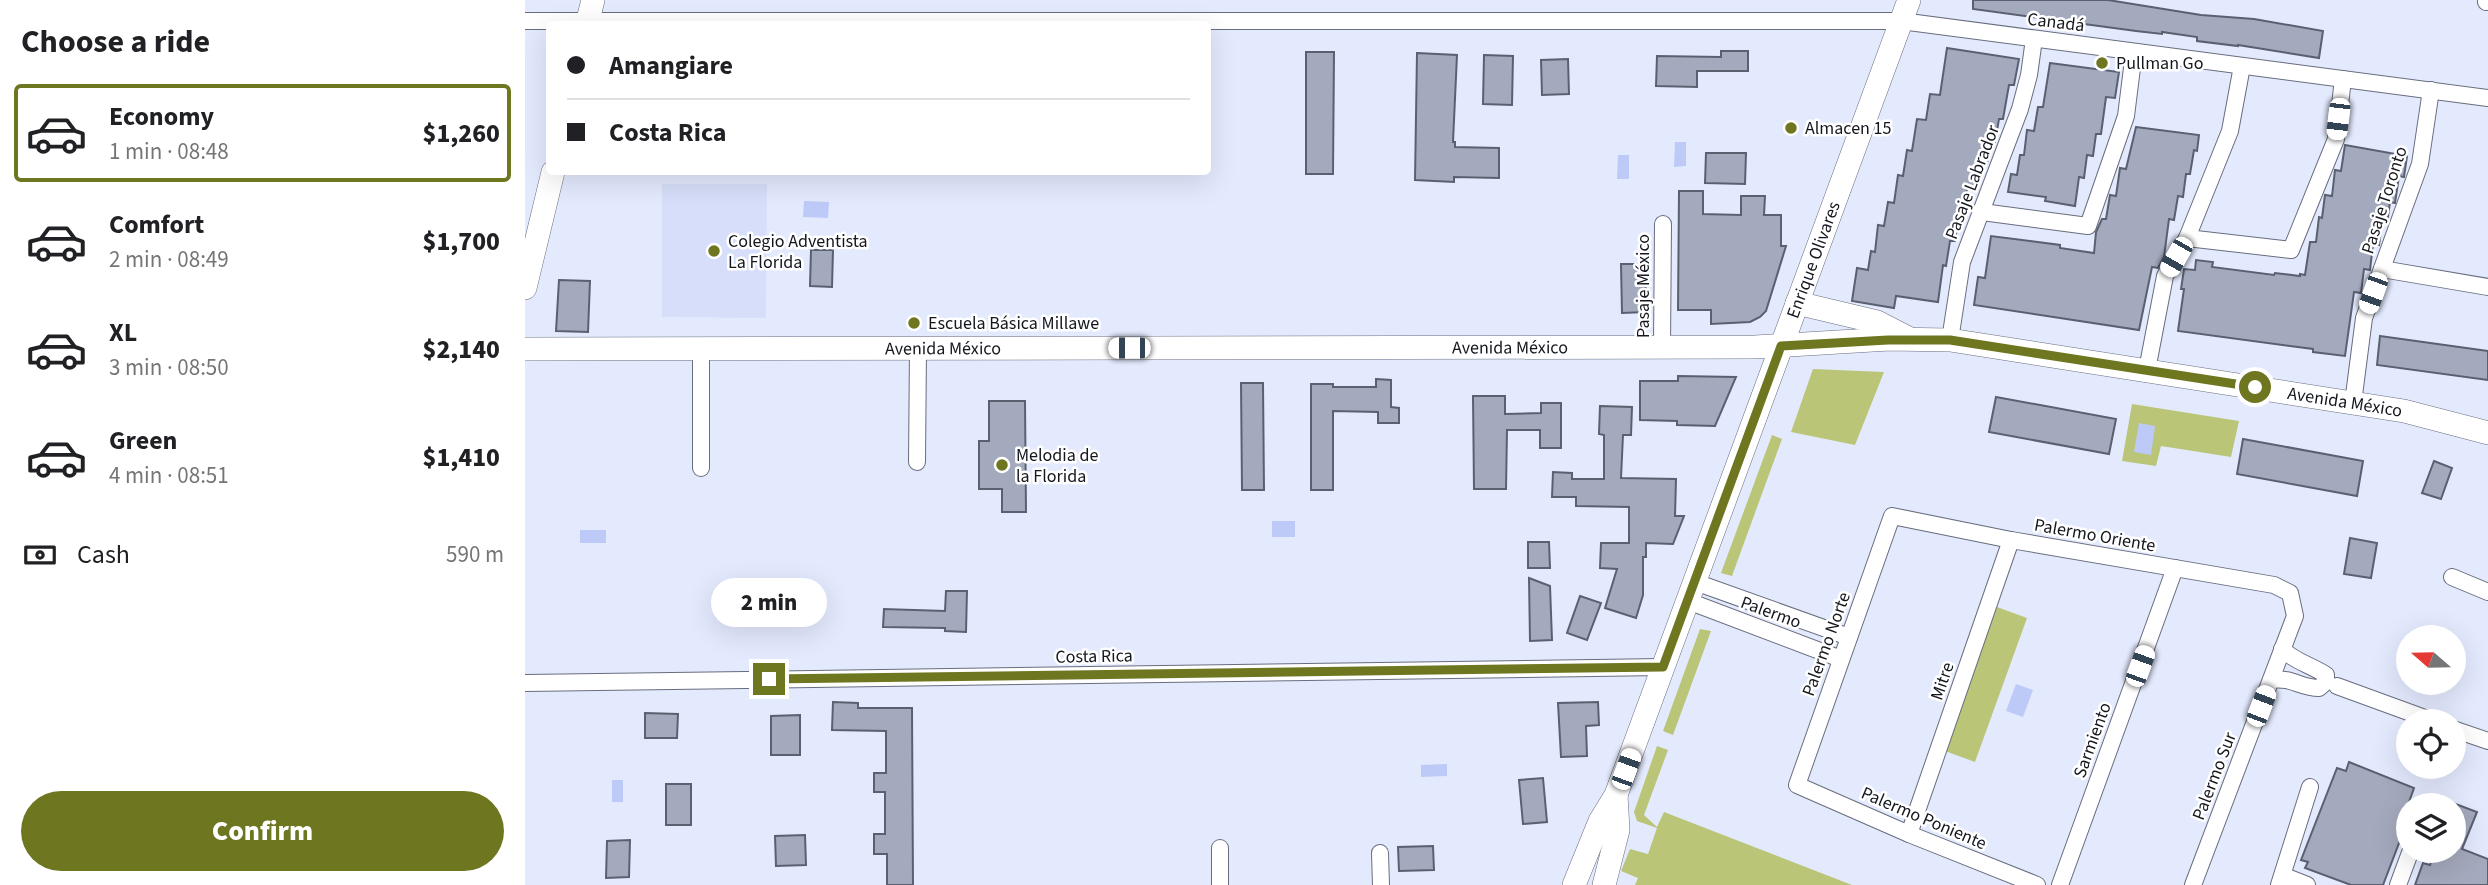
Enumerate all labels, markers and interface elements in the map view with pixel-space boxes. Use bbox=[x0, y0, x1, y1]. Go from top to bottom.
street label: Canadá bbox=[2026, 7, 2086, 38]
text: Choose a ride bbox=[21, 19, 210, 65]
text: Amangiare bbox=[609, 47, 733, 84]
place label: Pullman Go bbox=[2116, 51, 2203, 76]
marker: Pullman Go bbox=[2094, 55, 2110, 71]
car bbox=[2326, 97, 2351, 141]
text: Economy bbox=[109, 98, 214, 135]
icon: car bbox=[25, 102, 88, 165]
text: Costa Rica bbox=[609, 114, 727, 151]
text: $1,260 bbox=[423, 115, 500, 152]
place label: Almacen 15 bbox=[1805, 116, 1892, 141]
marker: Almacen 15 bbox=[1783, 120, 1799, 136]
street label: Pasaje Labrador bbox=[1939, 121, 2006, 243]
text: 1 min · 08:48 bbox=[109, 135, 229, 168]
street label: Pasaje Toronto bbox=[2355, 143, 2414, 257]
street label: Enrique Olivares bbox=[1781, 198, 1847, 322]
text: Comfort bbox=[109, 206, 204, 243]
icon: car bbox=[25, 210, 88, 273]
text: $1,700 bbox=[423, 223, 500, 260]
place label: Colegio Adventista La Florida bbox=[728, 229, 868, 275]
street label: Pasaje México bbox=[1631, 234, 1656, 338]
car bbox=[2157, 234, 2196, 280]
text: 2 min · 08:49 bbox=[109, 243, 229, 276]
marker: Colegio Adventista La Florida bbox=[706, 243, 722, 259]
car bbox=[2356, 270, 2391, 316]
place label: Escuela Básica Millawe bbox=[928, 311, 1099, 336]
text: XL bbox=[109, 314, 137, 351]
marker: Escuela Básica Millawe bbox=[906, 315, 922, 331]
icon: car bbox=[25, 318, 88, 381]
text: $2,140 bbox=[423, 331, 500, 368]
street label: Avenida México bbox=[1452, 335, 1568, 360]
street label: Avenida México bbox=[885, 336, 1001, 361]
car bbox=[1109, 338, 1151, 359]
text: 3 min · 08:50 bbox=[109, 351, 229, 384]
route start bbox=[2239, 371, 2271, 403]
street label: Avenida México bbox=[2286, 381, 2404, 424]
text: Green bbox=[109, 422, 177, 459]
icon: car bbox=[25, 426, 88, 489]
text: $1,410 bbox=[423, 439, 500, 476]
place label: Melodia de la Florida bbox=[1016, 443, 1098, 489]
marker: Melodia de la Florida bbox=[994, 457, 1010, 473]
text: 4 min · 08:51 bbox=[109, 459, 229, 492]
street label: Palermo Oriente bbox=[2032, 513, 2158, 558]
icon: cash bbox=[21, 536, 59, 574]
text: Cash bbox=[77, 536, 130, 573]
text: 590 m bbox=[446, 538, 504, 571]
callout: 2 min bbox=[711, 578, 827, 626]
text: 2 min bbox=[741, 586, 797, 619]
street label: Palermo Norte bbox=[1796, 589, 1857, 700]
street label: Palermo bbox=[1737, 590, 1805, 635]
north arrow bbox=[2396, 625, 2466, 695]
map controls bbox=[2396, 625, 2466, 863]
street label: Costa Rica bbox=[1055, 643, 1133, 670]
car bbox=[2123, 643, 2158, 689]
street label: Mitre bbox=[1924, 659, 1961, 703]
route end bbox=[753, 663, 785, 695]
car bbox=[2244, 683, 2279, 729]
street label: Sarmiento bbox=[2067, 699, 2118, 781]
button: locate bbox=[2396, 709, 2466, 779]
street label: Palermo Sur bbox=[2186, 728, 2243, 824]
car bbox=[1609, 746, 1644, 792]
street label: Palermo Poniente bbox=[1857, 781, 1990, 856]
button: Confirm bbox=[21, 791, 504, 871]
button: layers bbox=[2396, 793, 2466, 863]

